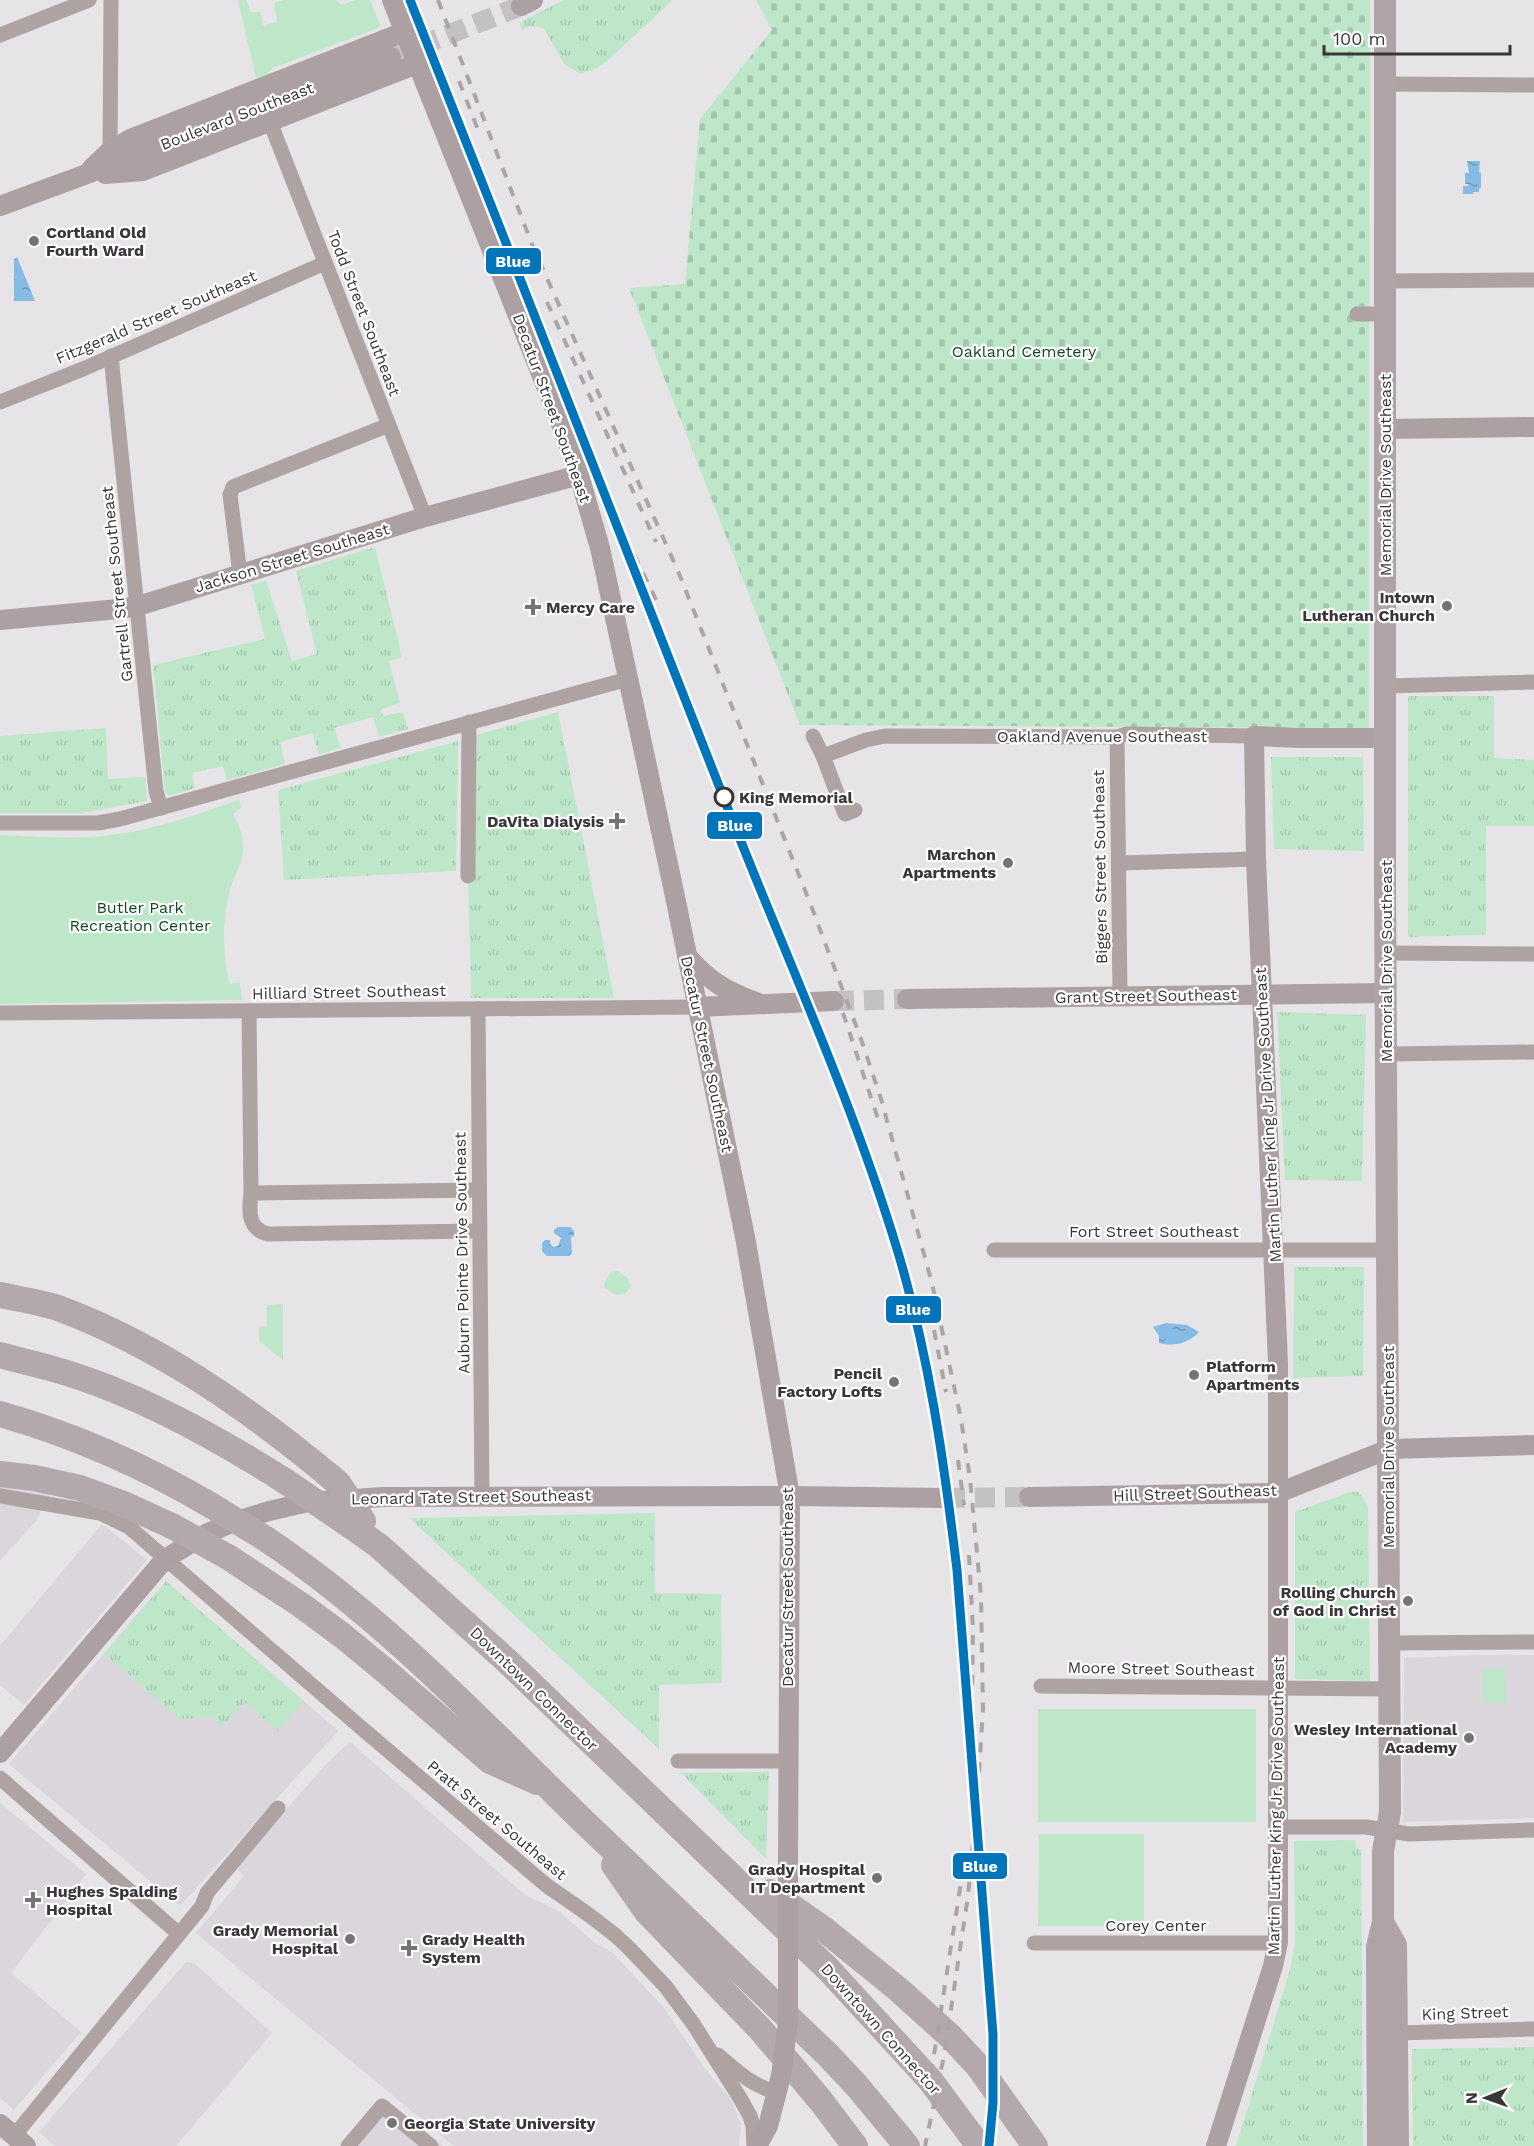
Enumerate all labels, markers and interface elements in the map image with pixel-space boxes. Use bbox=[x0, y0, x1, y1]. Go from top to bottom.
scale bar bbox=[1324, 18, 1510, 56]
text: 100 m bbox=[1333, 28, 1386, 49]
street label: Boulevard Southeast bbox=[158, 78, 317, 154]
place label: Cortland Old Fourth Ward bbox=[46, 223, 146, 260]
street label: Todd Street Southeast bbox=[324, 227, 405, 399]
marker: Cortland Old Fourth Ward bbox=[27, 234, 41, 248]
line badge: Blue bbox=[485, 247, 542, 275]
text: Blue bbox=[495, 252, 531, 271]
street label: Fitzgerald Street Southeast bbox=[53, 266, 259, 368]
street label: Decatur Street Southeast bbox=[509, 311, 595, 506]
park label: Oakland Cemetery bbox=[952, 342, 1097, 361]
street label: Memorial Drive Southeast bbox=[1376, 374, 1395, 576]
street label: Gartrell Street Southeast bbox=[97, 485, 137, 683]
street label: Jackson Street Southeast bbox=[192, 519, 392, 597]
place label: Intown Lutheran Church bbox=[1302, 588, 1435, 625]
marker: Mercy Care bbox=[524, 598, 542, 616]
place label: Mercy Care bbox=[546, 598, 635, 617]
marker: Intown Lutheran Church bbox=[1440, 599, 1454, 613]
street label: Oakland Avenue Southeast bbox=[997, 727, 1208, 746]
street label: Biggers Street Southeast bbox=[1089, 769, 1111, 964]
marker: King Memorial bbox=[714, 787, 734, 807]
place label: King Memorial bbox=[739, 788, 853, 807]
line badge: Blue bbox=[706, 811, 763, 840]
place label: DaVita Dialysis bbox=[487, 812, 604, 831]
marker: DaVita Dialysis bbox=[608, 812, 626, 830]
text: Blue bbox=[717, 816, 753, 835]
place label: Marchon Apartments bbox=[903, 845, 996, 882]
marker: Marchon Apartments bbox=[1001, 856, 1015, 870]
street label: Memorial Drive Southeast bbox=[1377, 860, 1396, 1062]
park label: Butler Park Recreation Center bbox=[69, 898, 211, 935]
street label: Decatur Street Southeast bbox=[677, 954, 737, 1154]
street label: Martin Luther King Jr Drive Southeast bbox=[1251, 967, 1285, 1263]
street label: Hilliard Street Southeast bbox=[252, 981, 447, 1003]
street label: Grant Street Southeast bbox=[1055, 985, 1238, 1007]
street label: Auburn Pointe Drive Southeast bbox=[450, 1132, 474, 1374]
street label: Fort Street Southeast bbox=[1069, 1222, 1239, 1241]
line badge: Blue bbox=[885, 1295, 942, 1324]
text: Blue bbox=[895, 1300, 931, 1319]
street label: Memorial Drive Southeast bbox=[1379, 1346, 1398, 1548]
place label: Platform Apartments bbox=[1206, 1357, 1300, 1394]
place label: Pencil Factory Lofts bbox=[777, 1364, 883, 1401]
marker: Platform Apartments bbox=[1187, 1368, 1201, 1382]
marker: Pencil Factory Lofts bbox=[887, 1375, 901, 1389]
street label: Hill Street Southeast bbox=[1113, 1481, 1278, 1505]
street label: Leonard Tate Street Southeast bbox=[351, 1485, 591, 1509]
street label: Decatur Street Southeast bbox=[778, 1487, 797, 1687]
place label: Rolling Church of God in Christ bbox=[1273, 1583, 1396, 1620]
marker: Rolling Church of God in Christ bbox=[1401, 1594, 1415, 1608]
street label: Downtown Connector bbox=[466, 1623, 602, 1755]
street label: Martin Luther King Jr. Drive Southeast bbox=[1264, 1656, 1288, 1956]
street label: Moore Street Southeast bbox=[1067, 1658, 1255, 1680]
place label: Wesley International Academy bbox=[1294, 1720, 1458, 1757]
marker: Wesley International Academy bbox=[1462, 1731, 1476, 1745]
street label: Pratt Street Southeast bbox=[423, 1756, 571, 1884]
line badge: Blue bbox=[952, 1852, 1008, 1880]
text: Blue bbox=[962, 1857, 998, 1876]
place label: Grady Hospital IT Department bbox=[748, 1860, 866, 1897]
marker: Grady Hospital IT Department bbox=[870, 1871, 884, 1885]
place label: Hughes Spalding Hospital bbox=[46, 1882, 177, 1919]
marker: Hughes Spalding Hospital bbox=[24, 1891, 42, 1909]
street label: Corey Center bbox=[1105, 1916, 1207, 1935]
place label: Grady Memorial Hospital bbox=[213, 1921, 339, 1958]
place label: Grady Health System bbox=[422, 1930, 525, 1967]
marker: Grady Memorial Hospital bbox=[343, 1932, 357, 1946]
marker: Grady Health System bbox=[400, 1939, 418, 1957]
street label: Downtown Connector bbox=[817, 1959, 945, 2099]
street label: King Street bbox=[1421, 2002, 1509, 2024]
north arrow bbox=[1456, 2068, 1516, 2128]
text: N bbox=[1462, 2092, 1481, 2104]
place label: Georgia State University bbox=[404, 2114, 597, 2133]
marker: Georgia State University bbox=[385, 2116, 399, 2130]

